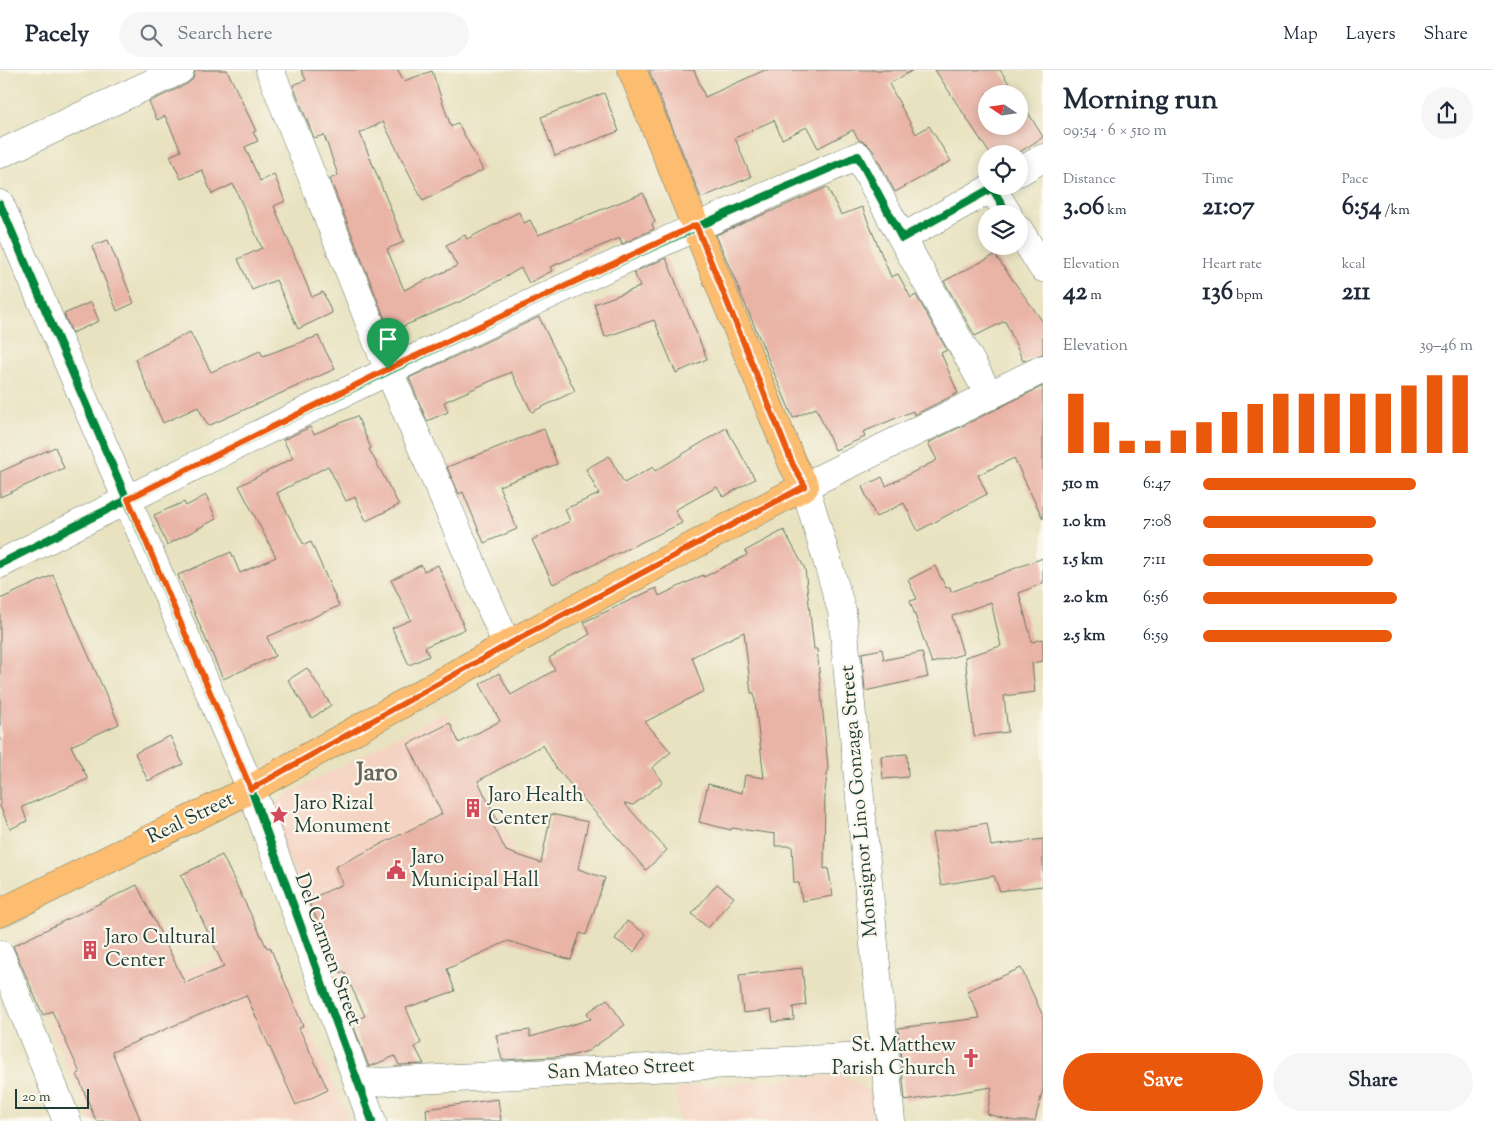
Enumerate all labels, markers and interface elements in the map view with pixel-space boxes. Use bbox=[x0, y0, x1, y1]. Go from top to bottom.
search box bbox=[119, 12, 469, 57]
text: Pacely bbox=[25, 18, 89, 52]
icon: search bbox=[137, 21, 165, 49]
text: Search here bbox=[177, 21, 273, 48]
text: Map bbox=[1283, 22, 1318, 48]
text: Layers bbox=[1346, 22, 1396, 48]
text: Share bbox=[1424, 22, 1468, 48]
text: Morning run bbox=[1063, 81, 1218, 121]
north arrow bbox=[978, 85, 1028, 135]
map controls bbox=[978, 85, 1028, 255]
button: share bbox=[1421, 87, 1473, 139]
text: 09:54 · 6 × 510 m bbox=[1063, 120, 1167, 143]
button: locate bbox=[978, 145, 1028, 195]
text: Distance bbox=[1063, 170, 1116, 190]
text: Time bbox=[1202, 170, 1233, 190]
text: Pace bbox=[1342, 170, 1368, 190]
text: 3.06 bbox=[1063, 190, 1104, 226]
text: 21:07 bbox=[1202, 190, 1255, 226]
text: 6:54 bbox=[1342, 190, 1381, 226]
text: km bbox=[1104, 201, 1127, 221]
text: /km bbox=[1381, 201, 1410, 221]
button: layers bbox=[978, 205, 1028, 255]
text: Elevation bbox=[1063, 255, 1120, 275]
text: Heart rate bbox=[1202, 255, 1262, 275]
text: kcal bbox=[1342, 255, 1366, 275]
text: 42 bbox=[1063, 275, 1087, 311]
text: 136 bbox=[1202, 275, 1233, 311]
text: 211 bbox=[1342, 275, 1370, 311]
text: m bbox=[1087, 286, 1102, 306]
text: bpm bbox=[1233, 286, 1263, 306]
pin bbox=[367, 318, 409, 369]
icon: arrive bbox=[374, 325, 402, 353]
text: Elevation bbox=[1063, 335, 1128, 358]
text: 39–46 m bbox=[1419, 335, 1473, 358]
text: 510 m bbox=[1063, 473, 1099, 496]
text: 6:47 bbox=[1143, 473, 1171, 496]
text: 1.0 km bbox=[1063, 511, 1106, 534]
text: 7:08 bbox=[1143, 511, 1171, 534]
text: 1.5 km bbox=[1063, 549, 1103, 572]
text: 7:11 bbox=[1143, 549, 1166, 572]
text: 2.0 km bbox=[1063, 587, 1108, 610]
text: 6:56 bbox=[1143, 587, 1168, 610]
text: 2.5 km bbox=[1063, 625, 1105, 648]
text: 6:59 bbox=[1143, 625, 1168, 648]
street label: Monsignor Lino Gonzaga Street bbox=[834, 663, 886, 938]
district label: Jaro bbox=[354, 756, 398, 792]
place label: Jaro Health Center bbox=[487, 782, 584, 834]
street label: Real Street bbox=[142, 785, 240, 853]
place label: Jaro Rizal Monument bbox=[293, 790, 390, 842]
building icon: Jaro Health Center bbox=[462, 797, 484, 819]
place icon: Jaro Rizal Monument bbox=[268, 804, 290, 826]
place label: Jaro Municipal Hall bbox=[410, 844, 539, 896]
public building icon: Jaro Municipal Hall bbox=[385, 859, 407, 881]
street label: Del Carmen Street bbox=[286, 870, 368, 1031]
place label: Jaro Cultural Center bbox=[104, 924, 216, 976]
building icon: Jaro Cultural Center bbox=[79, 939, 101, 961]
place label: St. Matthew Parish Church bbox=[832, 1032, 956, 1084]
church icon: St. Matthew Parish Church bbox=[960, 1047, 982, 1069]
street label: San Mateo Street bbox=[547, 1052, 696, 1088]
button: Save bbox=[1063, 1053, 1263, 1111]
button: Share bbox=[1273, 1053, 1473, 1111]
scale bar bbox=[15, 1086, 89, 1109]
text: 20 m bbox=[22, 1088, 51, 1108]

